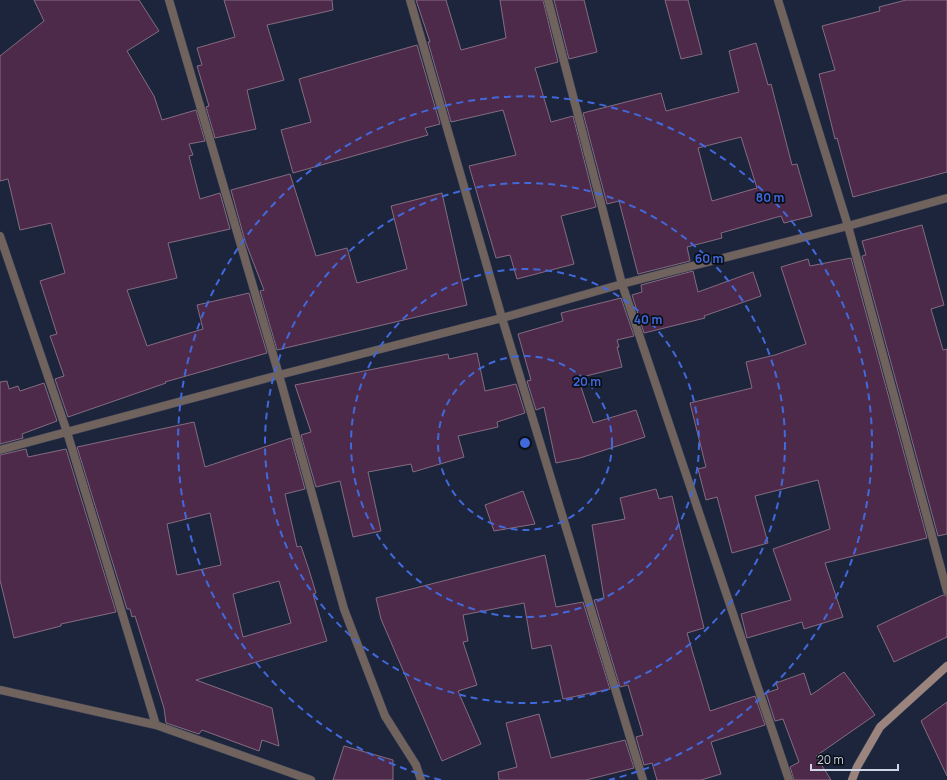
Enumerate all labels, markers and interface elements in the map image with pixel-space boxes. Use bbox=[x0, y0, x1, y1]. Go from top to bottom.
text: 80 m bbox=[756, 189, 784, 206]
text: 60 m bbox=[695, 250, 723, 267]
text: 40 m bbox=[634, 311, 662, 328]
text: 20 m bbox=[573, 373, 601, 390]
centre of rings bbox=[518, 436, 532, 450]
scale bar bbox=[811, 746, 898, 772]
text: 20 m bbox=[817, 751, 844, 768]

